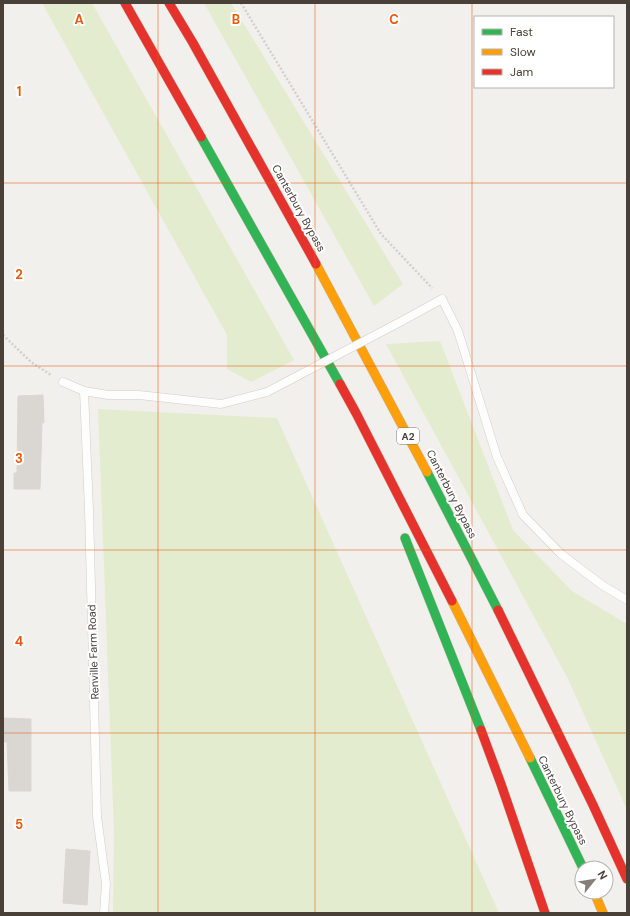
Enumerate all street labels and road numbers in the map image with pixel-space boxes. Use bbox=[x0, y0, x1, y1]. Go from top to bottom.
street label: Canterbury Bypass bbox=[269, 162, 329, 254]
road number: A2 bbox=[397, 428, 419, 444]
street label: Canterbury Bypass bbox=[424, 447, 480, 541]
street label: Renville Farm Road bbox=[84, 604, 102, 700]
street label: Canterbury Bypass bbox=[535, 753, 591, 847]

